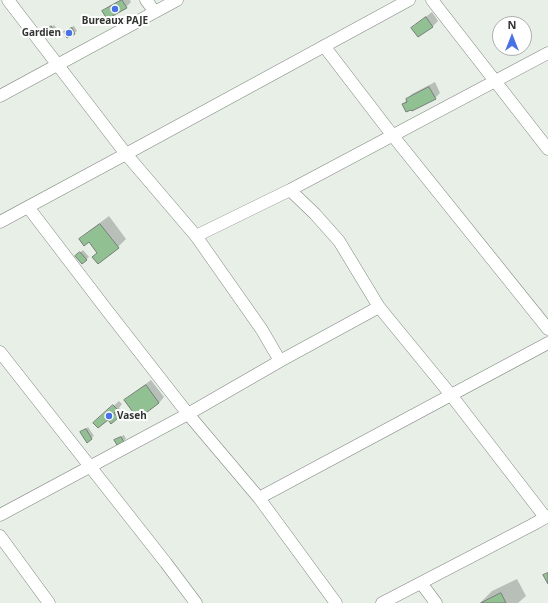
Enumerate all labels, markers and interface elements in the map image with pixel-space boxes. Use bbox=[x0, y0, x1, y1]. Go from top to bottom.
marker: Bureaux PAJE bbox=[110, 4, 120, 14]
place label: Bureaux PAJE bbox=[82, 15, 148, 27]
north arrow bbox=[492, 16, 532, 56]
text: N bbox=[508, 17, 516, 32]
place label: Gardien bbox=[22, 27, 61, 39]
marker: Gardien bbox=[64, 28, 74, 38]
place label: Vaseh bbox=[117, 410, 147, 422]
marker: Vaseh bbox=[104, 411, 114, 421]

